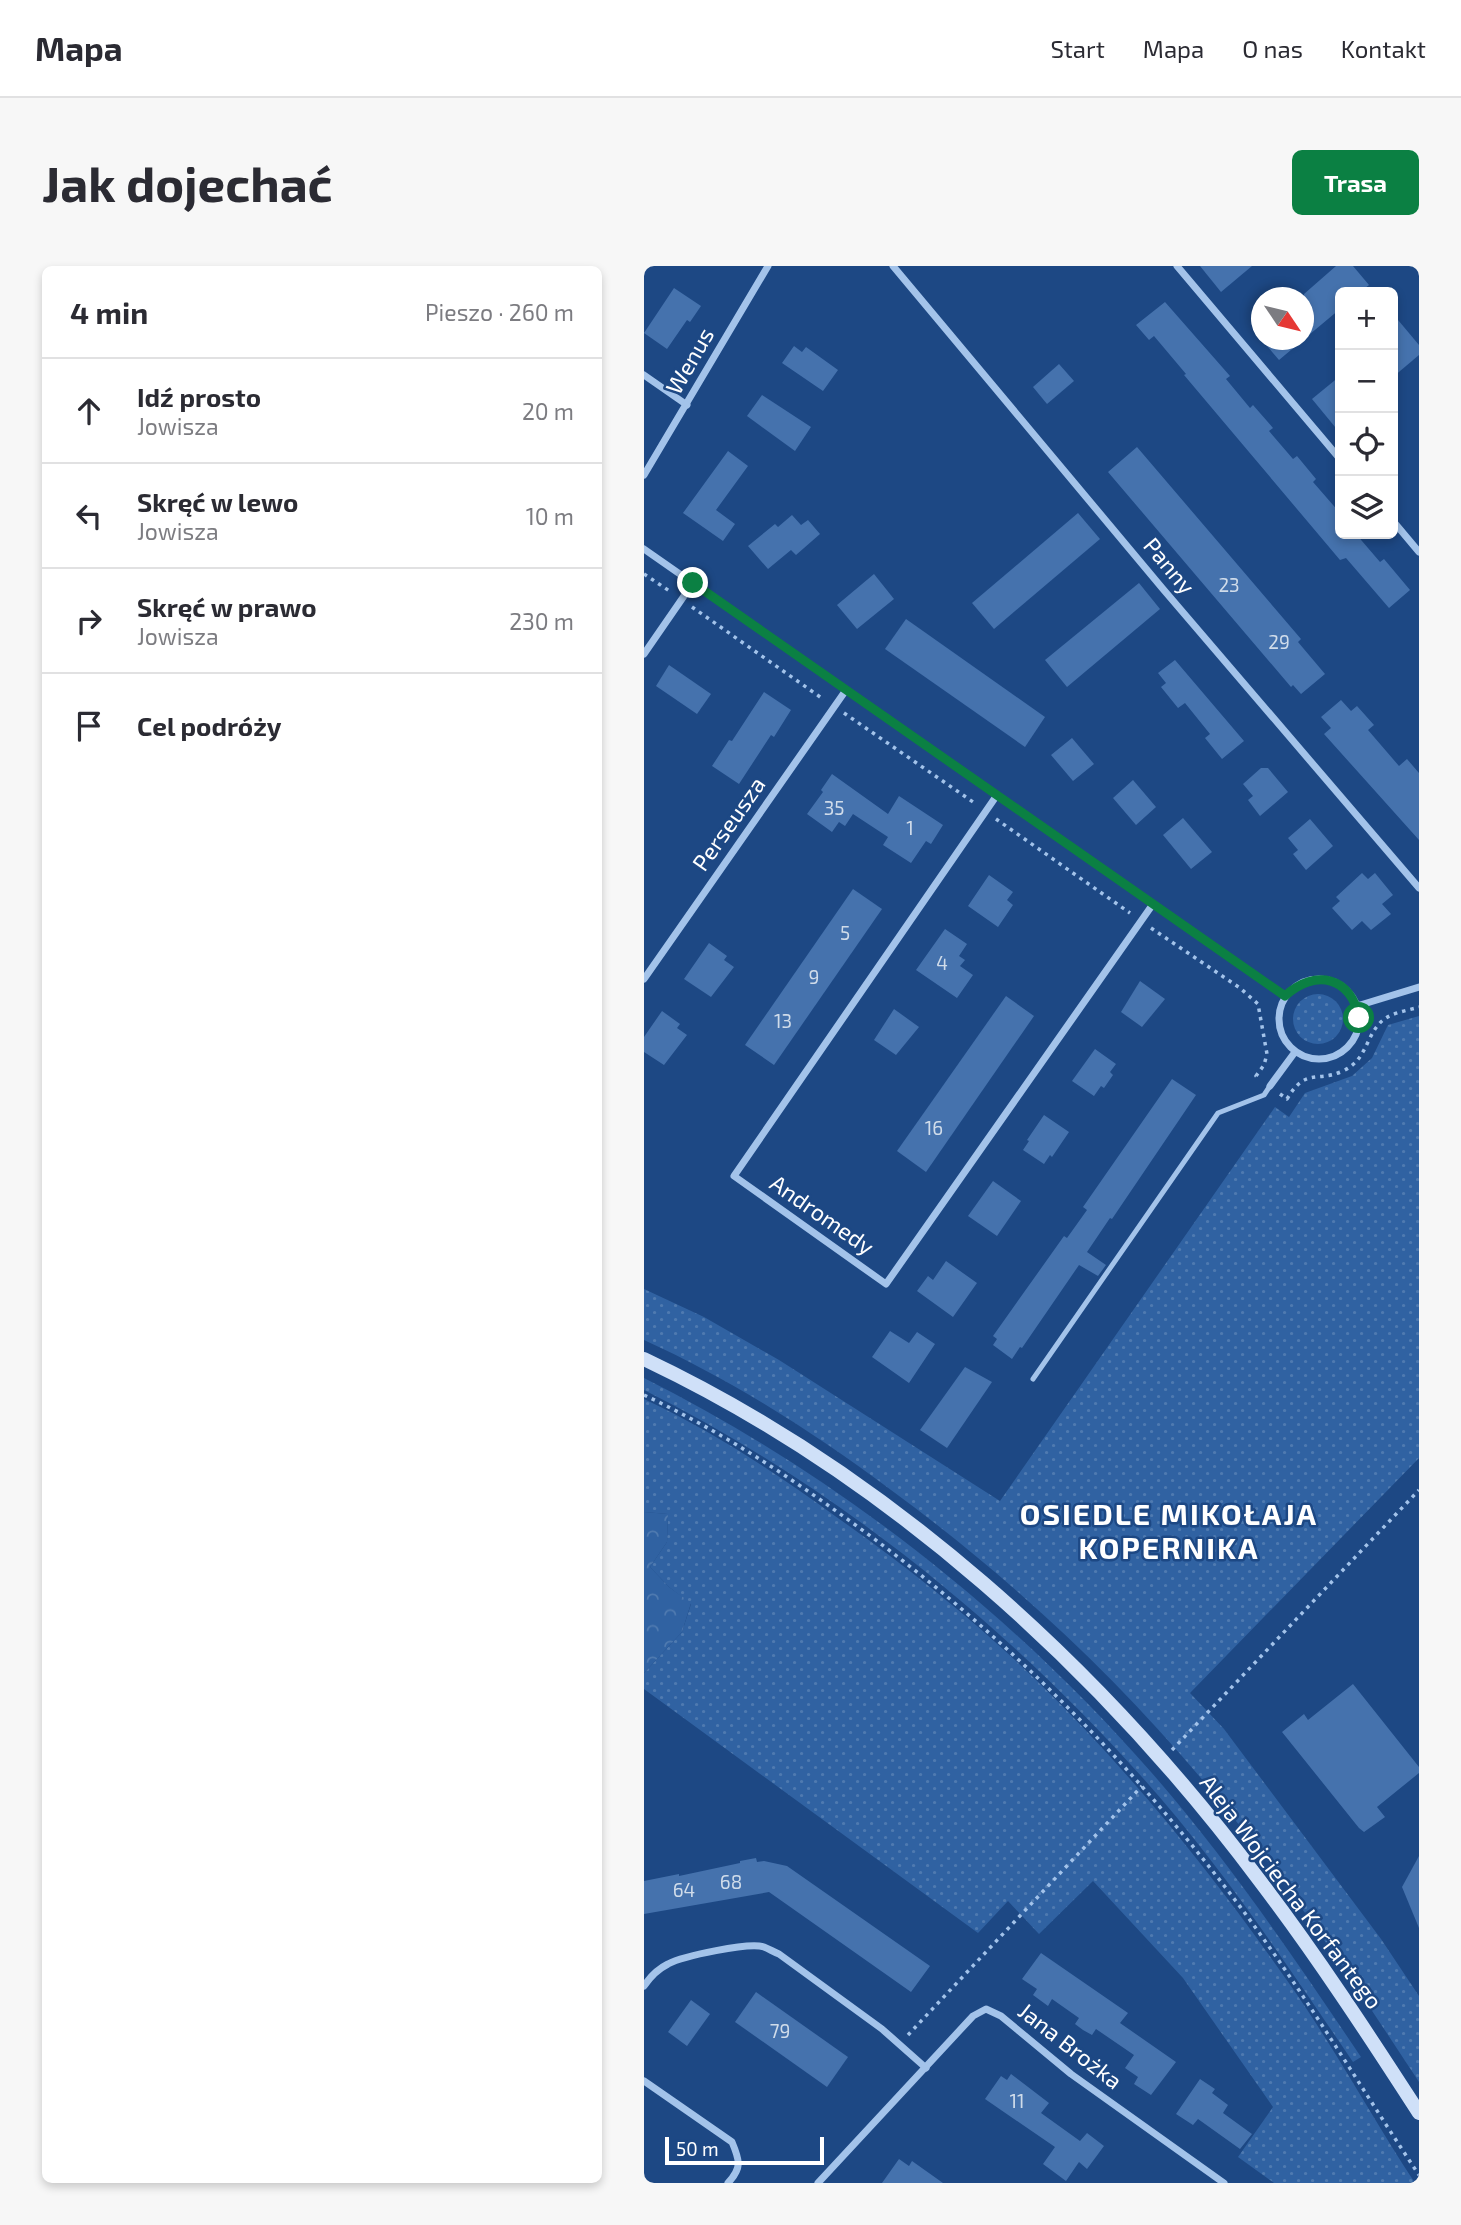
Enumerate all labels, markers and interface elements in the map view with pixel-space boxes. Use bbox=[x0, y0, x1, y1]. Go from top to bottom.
text: Mapa bbox=[35, 28, 123, 68]
text: Start bbox=[1050, 34, 1105, 63]
text: Mapa bbox=[1143, 34, 1204, 63]
text: O nas bbox=[1242, 34, 1303, 63]
text: Kontakt bbox=[1341, 34, 1426, 63]
button: Trasa bbox=[1292, 150, 1419, 215]
text: Jak dojechać bbox=[42, 153, 333, 212]
north arrow bbox=[1251, 287, 1314, 350]
map controls bbox=[1335, 287, 1398, 539]
button: + bbox=[1335, 287, 1398, 350]
text: 4 min bbox=[70, 294, 148, 330]
text: Pieszo · 260 m bbox=[425, 298, 574, 326]
street label: Wenus bbox=[659, 322, 719, 399]
button: − bbox=[1335, 350, 1398, 413]
text: Idź prosto bbox=[137, 381, 261, 412]
icon: ahead bbox=[70, 392, 108, 430]
text: 20 m bbox=[522, 397, 574, 425]
text: Jowisza bbox=[137, 412, 219, 440]
button: locate bbox=[1335, 413, 1398, 476]
button: layers bbox=[1335, 476, 1398, 539]
text: Skręć w lewo bbox=[137, 486, 298, 517]
icon: left bbox=[70, 497, 108, 535]
text: 10 m bbox=[526, 502, 574, 530]
text: Jowisza bbox=[137, 517, 219, 545]
street label: Panny bbox=[1138, 531, 1201, 599]
route end bbox=[677, 567, 708, 598]
house number: 23 bbox=[1218, 573, 1240, 596]
text: Skręć w prawo bbox=[137, 591, 317, 622]
icon: right bbox=[70, 602, 108, 640]
text: 230 m bbox=[509, 607, 574, 635]
text: Jowisza bbox=[137, 622, 219, 650]
house number: 29 bbox=[1268, 630, 1290, 653]
icon: arrive bbox=[70, 707, 108, 745]
text: Cel podróży bbox=[137, 710, 282, 741]
street label: Perseusza bbox=[686, 771, 771, 876]
house number: 35 bbox=[824, 796, 844, 819]
house number: 1 bbox=[906, 816, 914, 839]
house number: 5 bbox=[840, 921, 850, 944]
house number: 4 bbox=[936, 951, 948, 974]
house number: 9 bbox=[809, 965, 819, 988]
route start bbox=[1343, 1002, 1374, 1033]
house number: 13 bbox=[774, 1009, 792, 1032]
house number: 16 bbox=[925, 1116, 943, 1139]
street label: Andromedy bbox=[765, 1168, 880, 1260]
district label: OSIEDLE MIKOŁAJA KOPERNIKA bbox=[1020, 1495, 1318, 1565]
street label: Aleja Wojciecha Korfantego bbox=[1195, 1769, 1389, 2014]
house number: 68 bbox=[720, 1870, 742, 1893]
house number: 64 bbox=[673, 1878, 695, 1901]
street label: Jana Brożka bbox=[1013, 1996, 1128, 2094]
house number: 79 bbox=[770, 2019, 790, 2042]
house number: 11 bbox=[1009, 2089, 1025, 2112]
scale bar bbox=[665, 2134, 824, 2166]
text: 50 m bbox=[676, 2137, 719, 2160]

